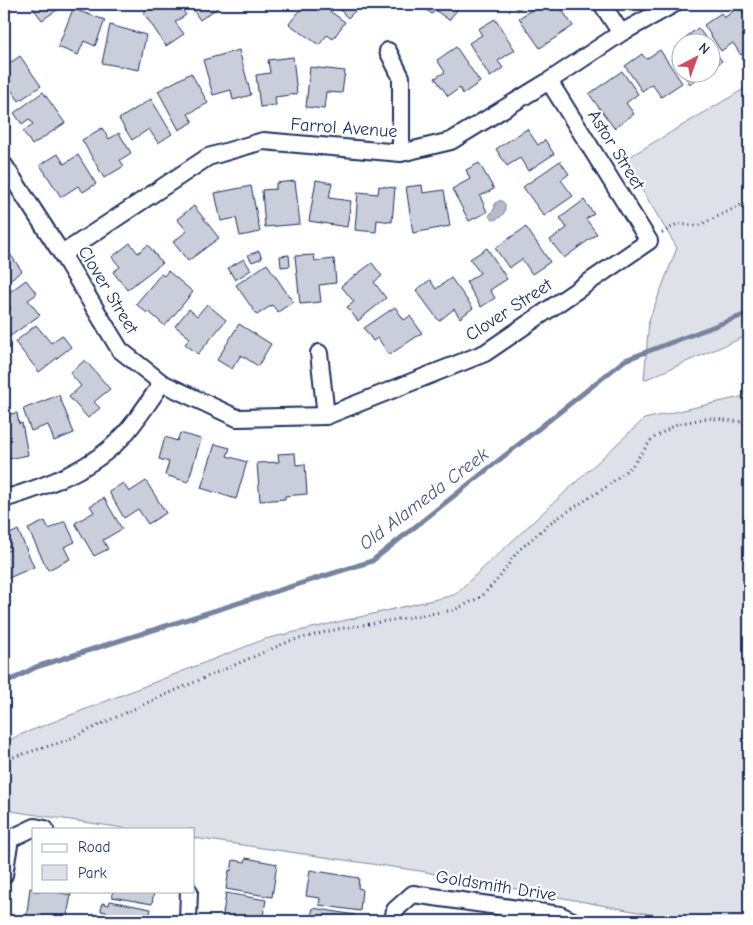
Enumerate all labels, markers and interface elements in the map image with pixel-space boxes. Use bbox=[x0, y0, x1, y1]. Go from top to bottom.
north arrow bbox=[670, 32, 720, 82]
text: N bbox=[695, 39, 713, 58]
street label: Astor Street bbox=[583, 106, 649, 195]
street label: Farrol Avenue bbox=[290, 114, 398, 142]
street label: Clover Street bbox=[74, 242, 143, 338]
street label: Clover Street bbox=[462, 274, 557, 346]
water label: Old Alameda Creek bbox=[355, 443, 494, 555]
legend bbox=[32, 828, 195, 892]
text: Road bbox=[78, 838, 110, 856]
text: Park bbox=[78, 864, 107, 882]
street label: Goldsmith Drive bbox=[434, 866, 558, 906]

